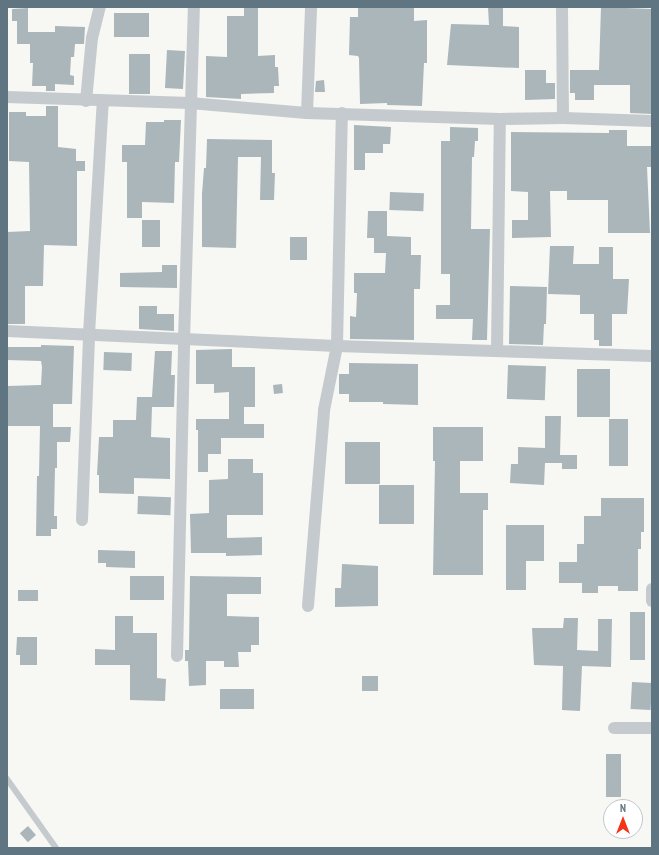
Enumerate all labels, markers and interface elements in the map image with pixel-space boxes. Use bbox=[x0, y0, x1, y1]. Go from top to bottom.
north arrow bbox=[603, 799, 643, 839]
text: N bbox=[620, 801, 626, 815]

